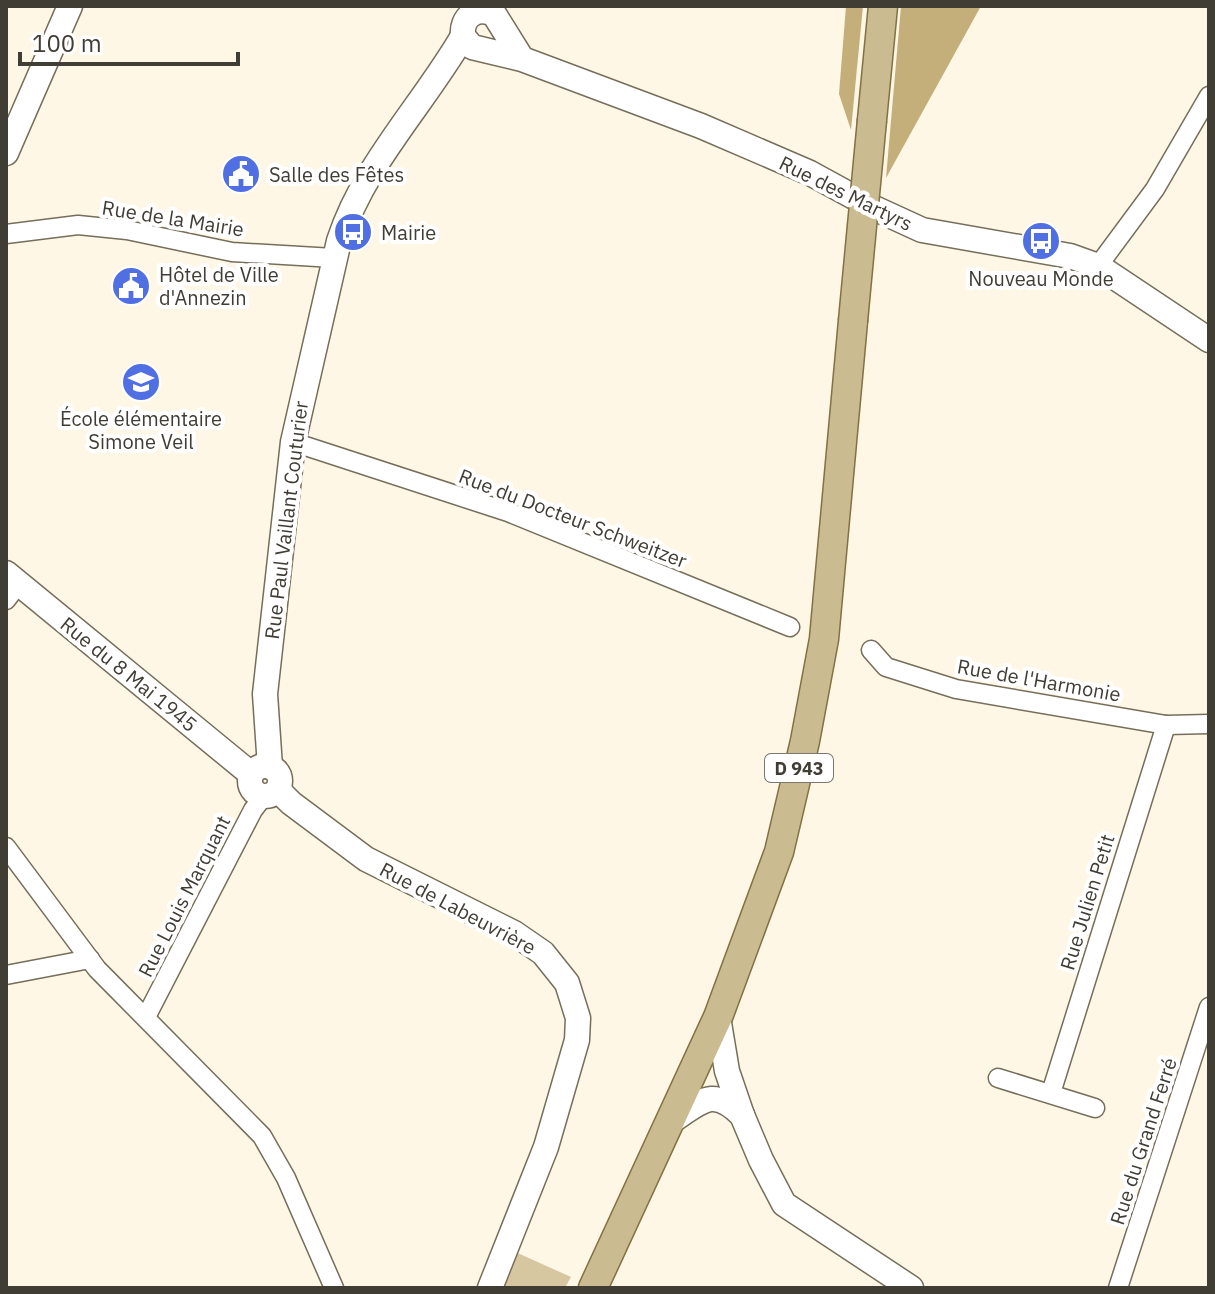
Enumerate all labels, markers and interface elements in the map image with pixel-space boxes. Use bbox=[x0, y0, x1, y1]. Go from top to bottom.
scale bar bbox=[20, 16, 238, 66]
text: 100 m bbox=[32, 27, 102, 59]
street label: Rue des Martyrs bbox=[775, 149, 917, 237]
public building icon: Salle des Fêtes bbox=[220, 153, 262, 195]
place label: Salle des Fêtes bbox=[269, 161, 404, 188]
street label: Rue de la Mairie bbox=[100, 193, 246, 243]
bus stop icon: Mairie bbox=[332, 211, 374, 253]
place label: Mairie bbox=[381, 219, 436, 246]
bus stop icon: Nouveau Monde bbox=[1020, 220, 1062, 262]
place label: Hôtel de Ville d'Annezin bbox=[159, 261, 279, 311]
public building icon: Hôtel de Ville d'Annezin bbox=[110, 265, 152, 307]
place label: Nouveau Monde bbox=[968, 265, 1114, 292]
school or university icon: École élémentaire Simone Veil bbox=[120, 361, 162, 403]
street label: Rue Paul Vaillant Couturier bbox=[258, 399, 314, 641]
place label: École élémentaire Simone Veil bbox=[60, 405, 222, 455]
street label: Rue du Docteur Schweitzer bbox=[455, 462, 691, 574]
street label: Rue du 8 Mai 1945 bbox=[55, 610, 203, 738]
street label: Rue de l'Harmonie bbox=[955, 652, 1123, 708]
road number: D 943 bbox=[765, 754, 833, 782]
street label: Rue Louis Marquant bbox=[132, 811, 236, 981]
street label: Rue Julien Petit bbox=[1054, 831, 1120, 973]
street label: Rue de Labeuvrière bbox=[375, 855, 541, 961]
street label: Rue du Grand Ferré bbox=[1103, 1054, 1183, 1228]

